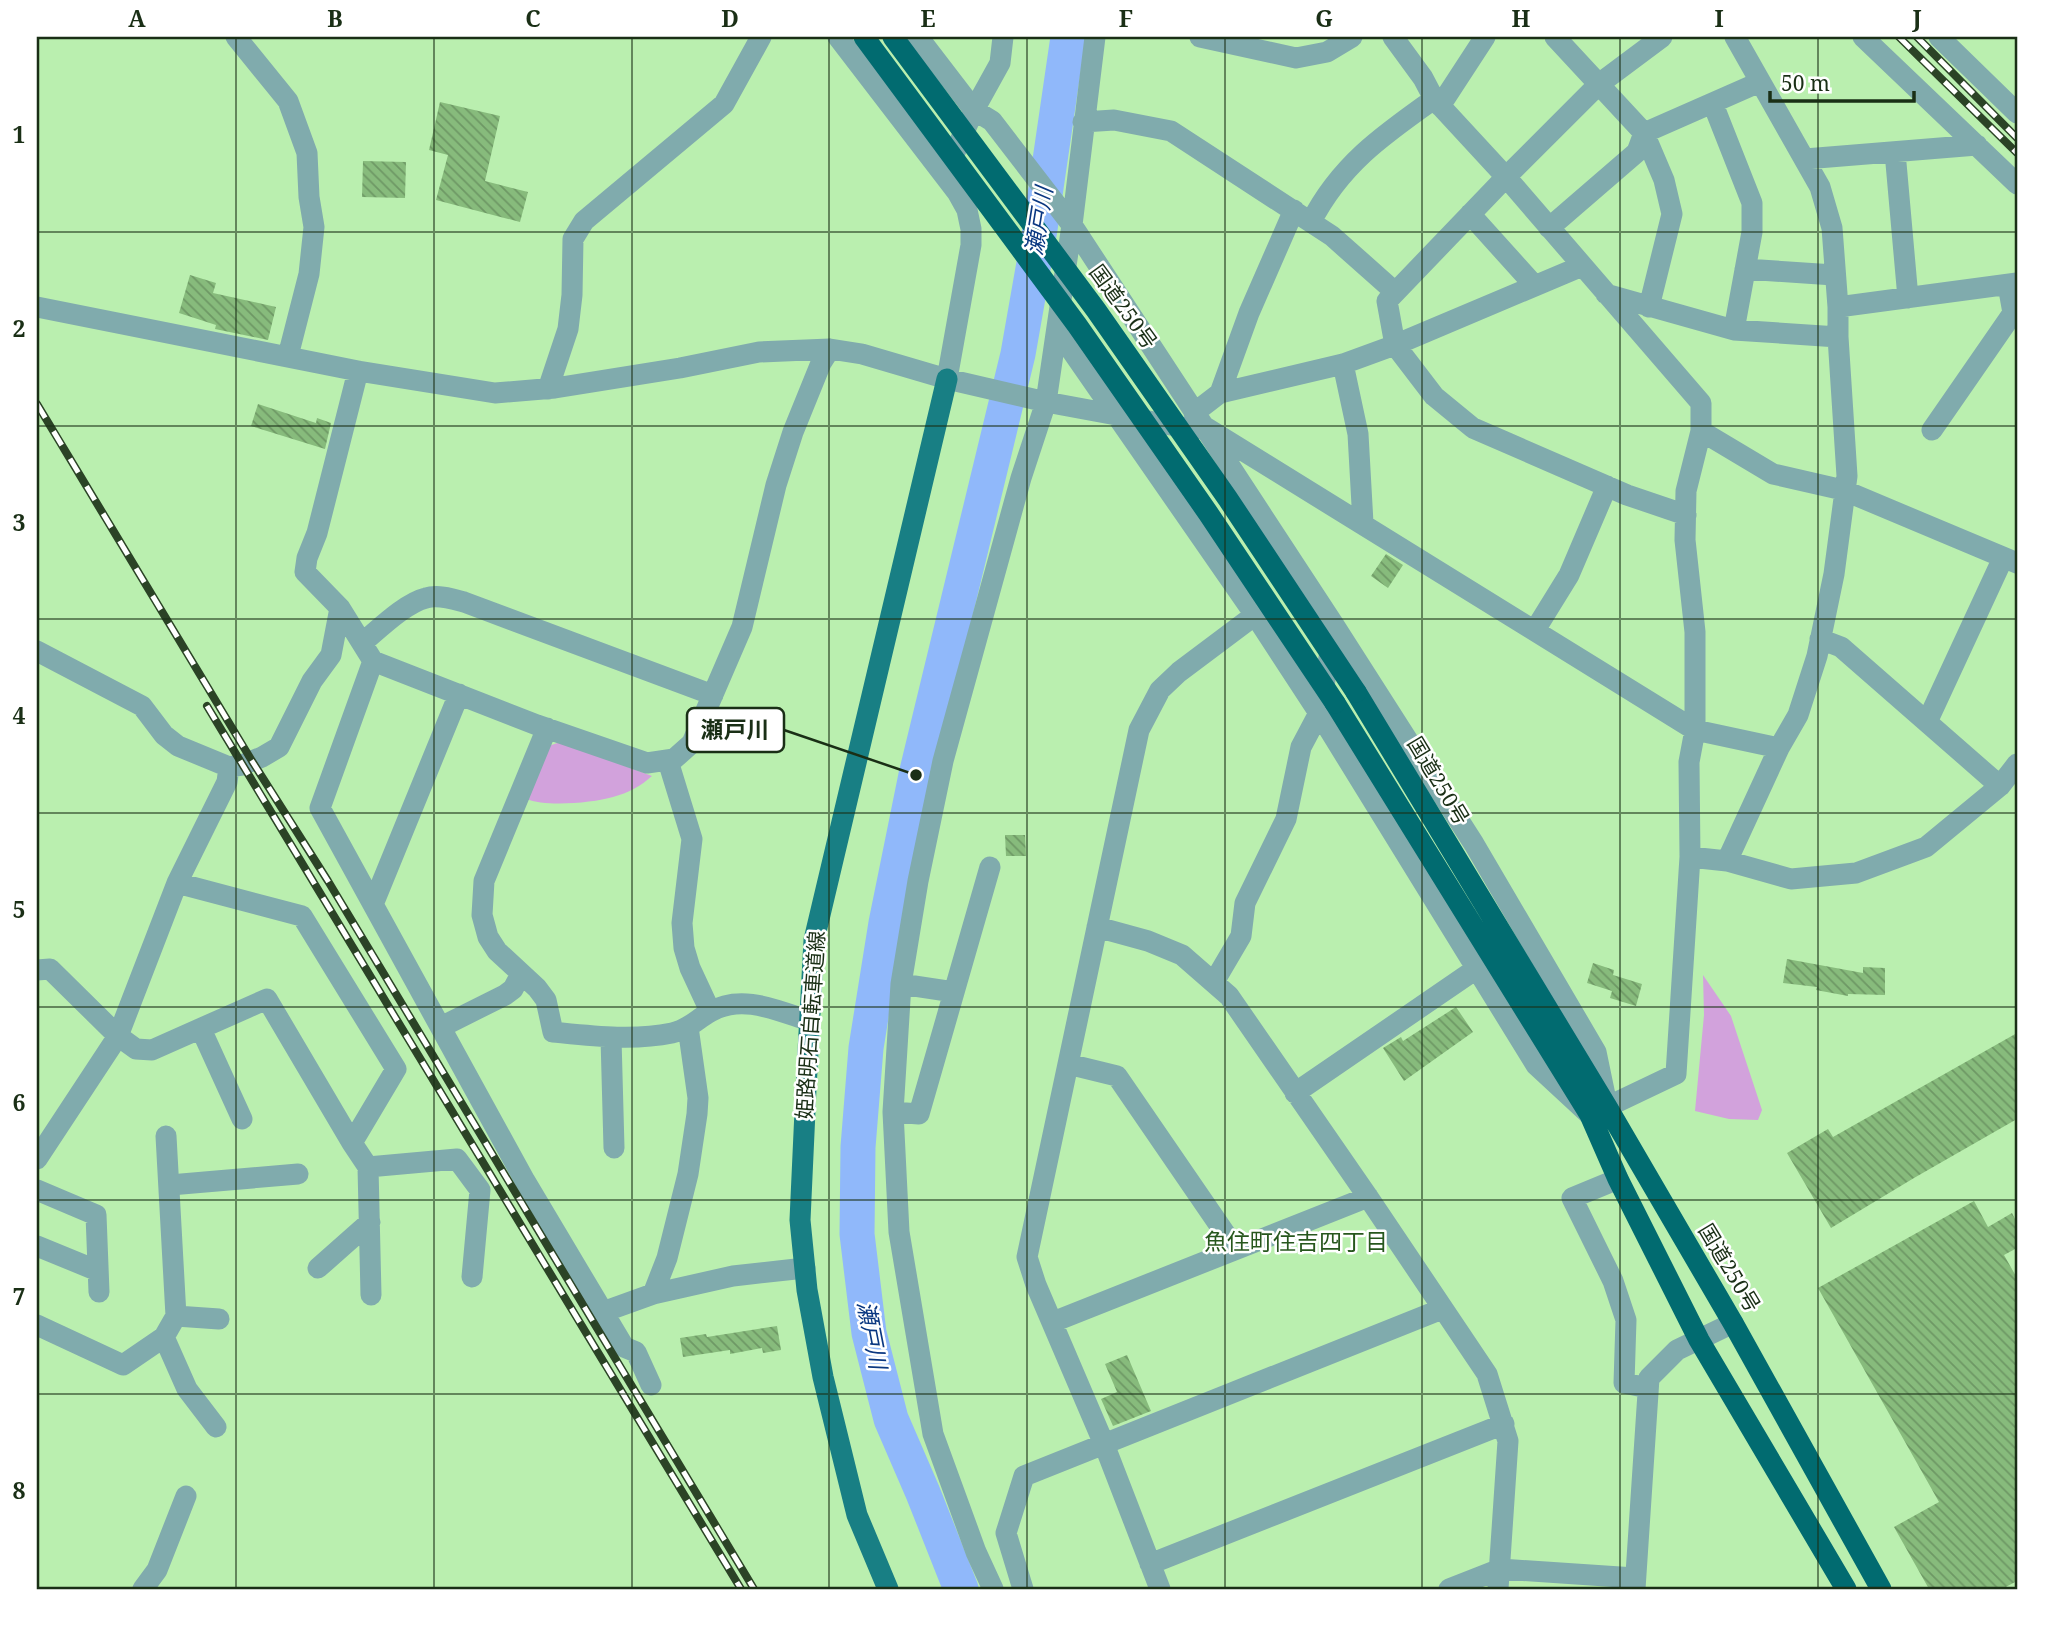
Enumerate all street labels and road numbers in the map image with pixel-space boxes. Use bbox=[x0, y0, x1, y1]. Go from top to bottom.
street label: 国道250号 bbox=[1084, 258, 1164, 354]
street label: 国道250号 bbox=[1402, 731, 1476, 830]
street label: 姫路明石自転車道線 bbox=[789, 930, 831, 1120]
street label: 国道250号 bbox=[1693, 1218, 1767, 1317]

